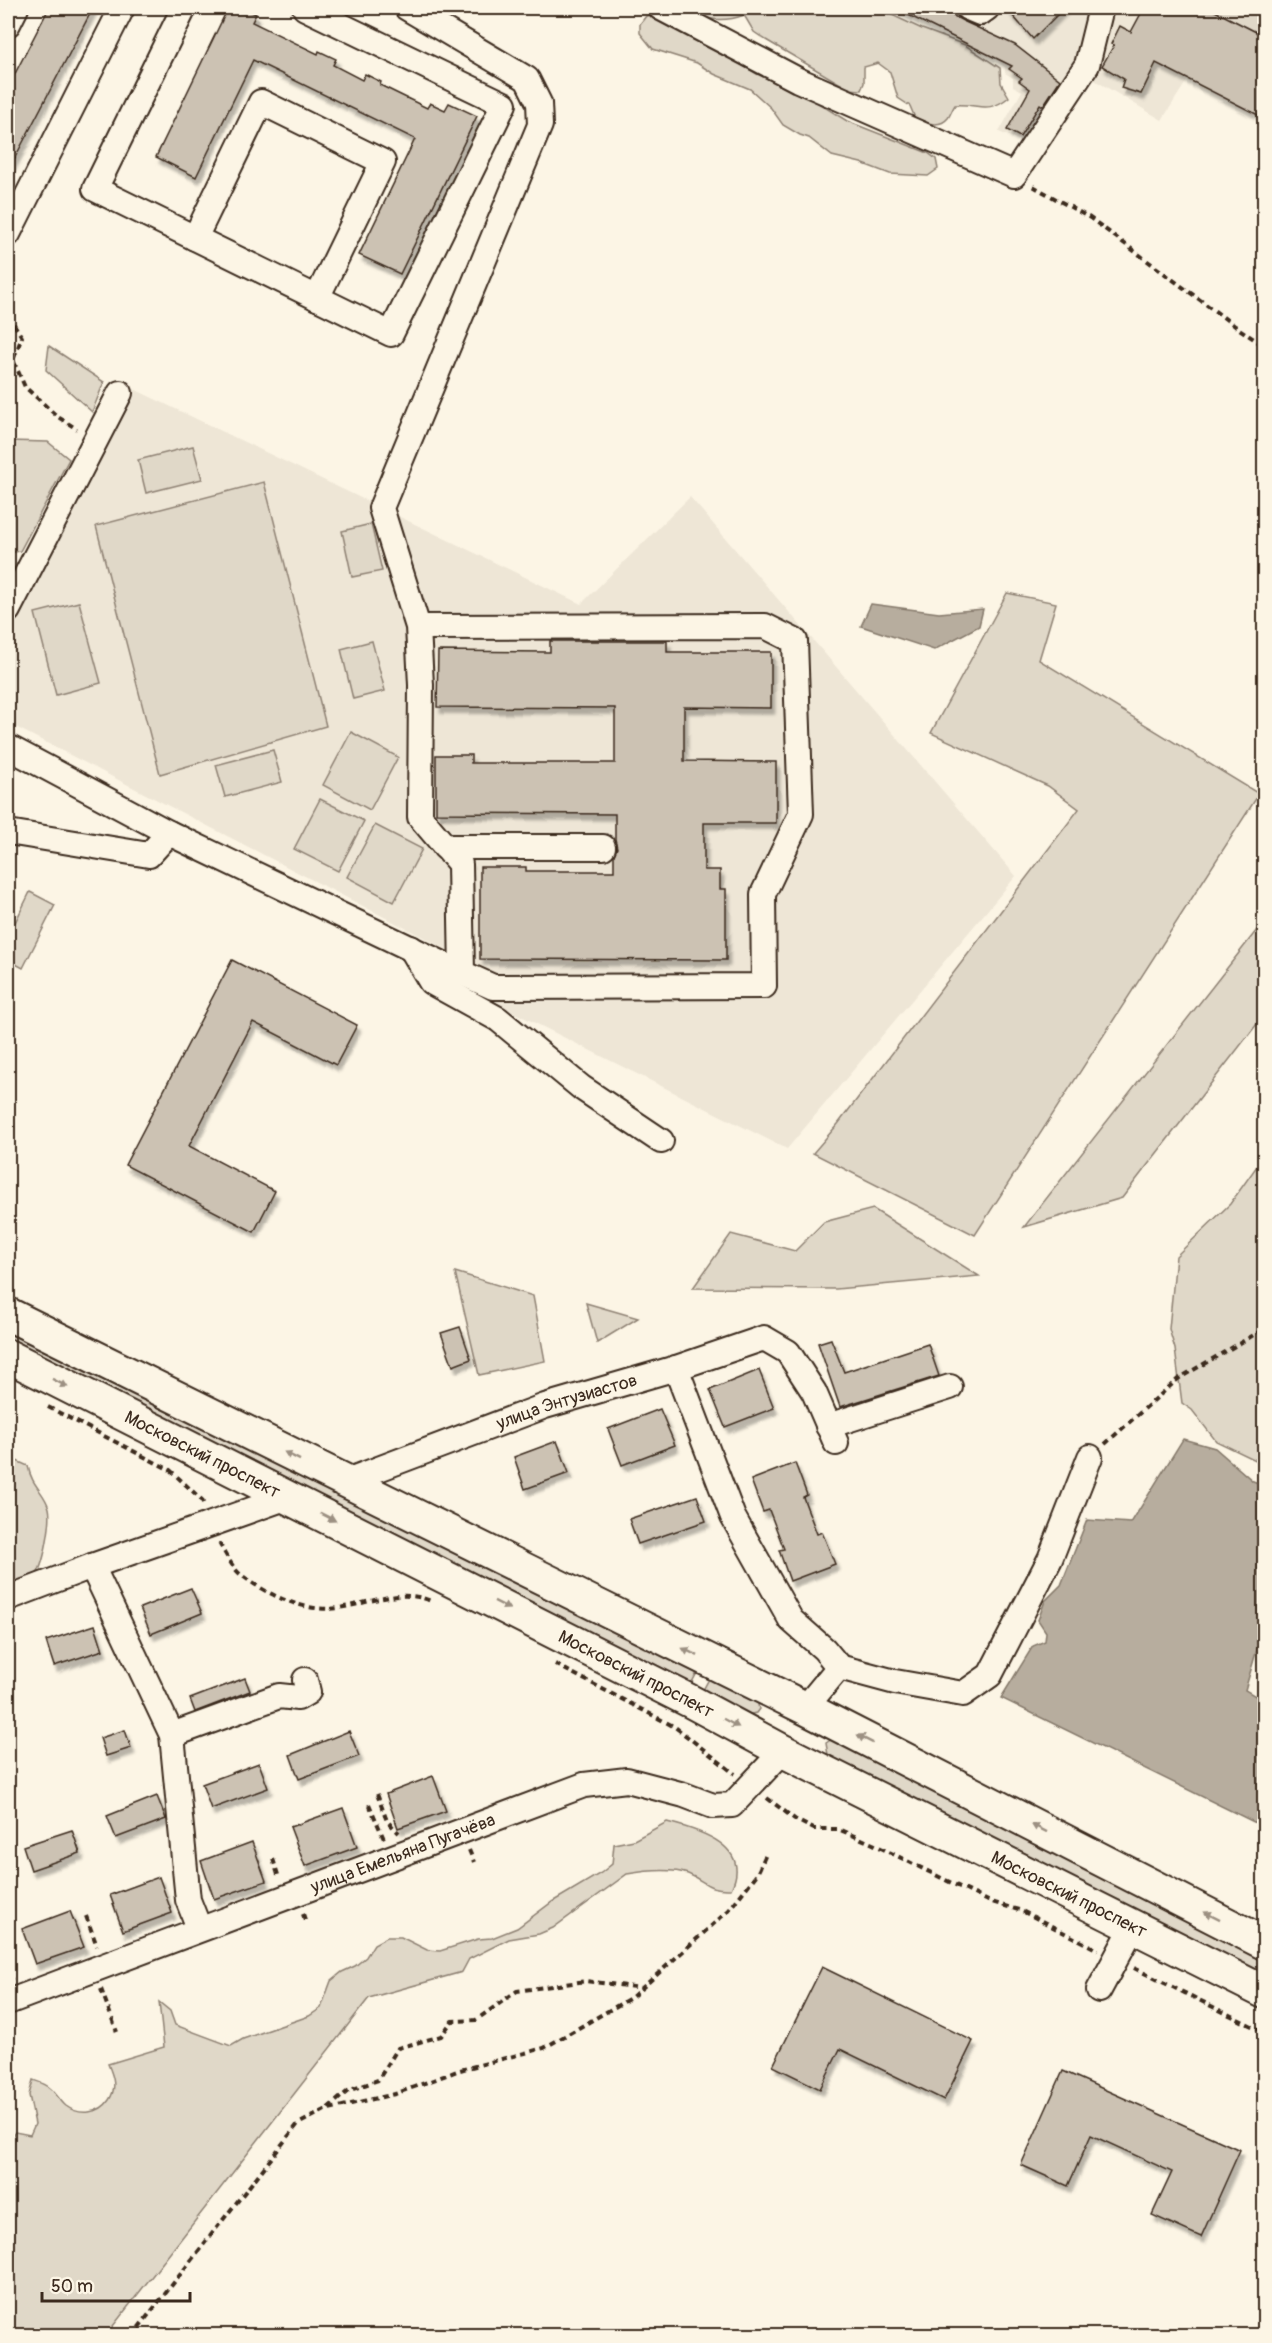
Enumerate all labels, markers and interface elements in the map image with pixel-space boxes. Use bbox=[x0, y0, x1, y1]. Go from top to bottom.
street label: улица Энтузиастов bbox=[492, 1368, 640, 1435]
one-way arrow bbox=[51, 1378, 68, 1387]
street label: Московский проспект bbox=[121, 1405, 284, 1503]
one-way arrow bbox=[283, 1451, 300, 1460]
one-way arrow bbox=[319, 1513, 336, 1522]
one-way arrow bbox=[493, 1601, 510, 1610]
street label: Московский проспект bbox=[554, 1625, 718, 1723]
one-way arrow bbox=[682, 1648, 699, 1657]
one-way arrow bbox=[723, 1718, 740, 1728]
one-way arrow bbox=[856, 1734, 873, 1744]
street label: улица Емельяна Пугачёва bbox=[306, 1808, 498, 1899]
one-way arrow bbox=[1030, 1823, 1047, 1832]
street label: Московский проспект bbox=[987, 1846, 1151, 1943]
one-way arrow bbox=[1204, 1911, 1221, 1921]
scale bar bbox=[42, 2265, 190, 2303]
text: 50 m bbox=[51, 2275, 93, 2298]

